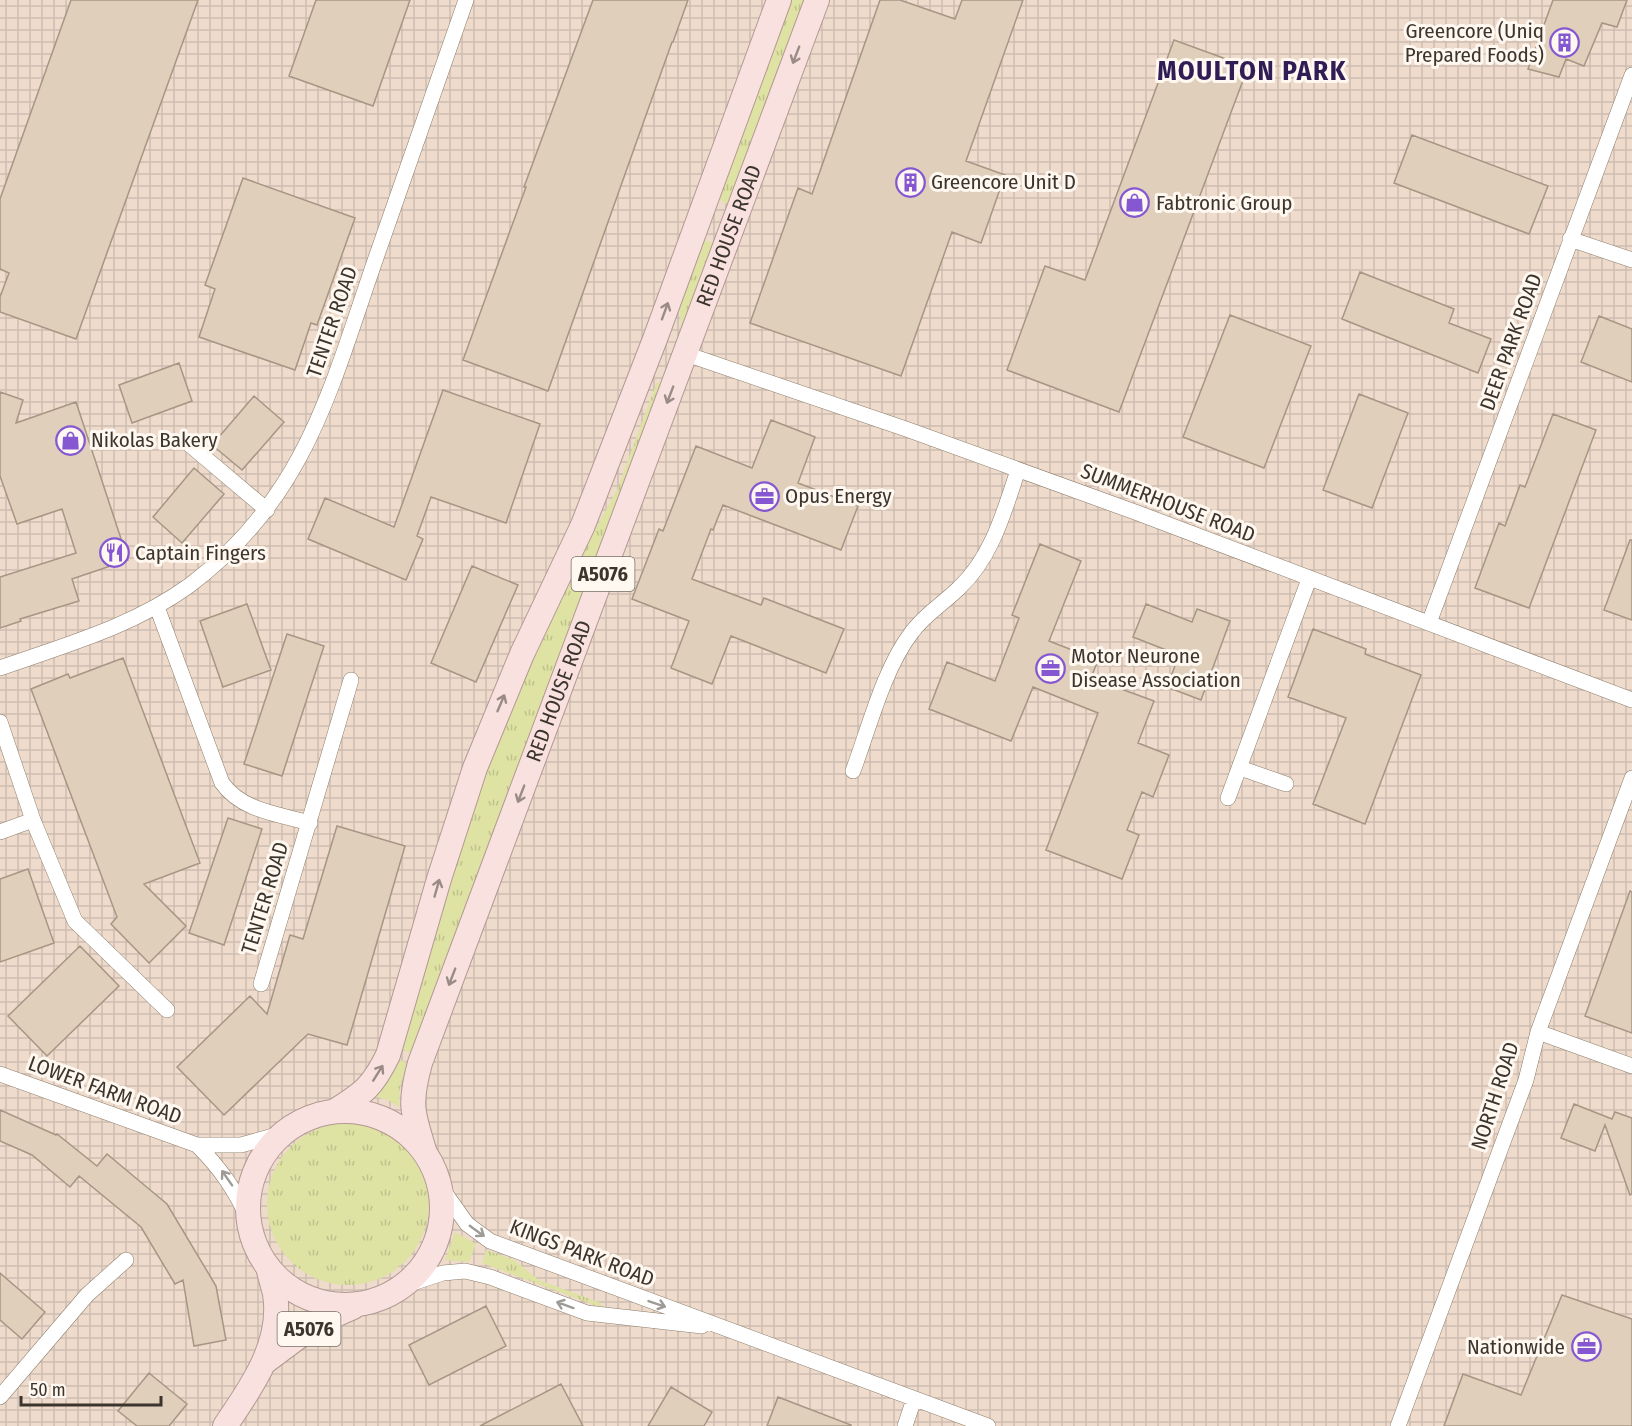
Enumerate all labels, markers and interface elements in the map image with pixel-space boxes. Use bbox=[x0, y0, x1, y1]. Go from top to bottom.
place label: Greencore (Uniq Prepared Foods) bbox=[1405, 18, 1544, 68]
building icon: Greencore (Uniq Prepared Foods) bbox=[1549, 27, 1581, 59]
one-way arrow bbox=[790, 45, 801, 64]
district label: MOULTON PARK bbox=[1157, 55, 1347, 87]
street label: RED HOUSE ROAD bbox=[691, 161, 767, 310]
building icon: Greencore Unit D bbox=[894, 166, 926, 198]
place label: Greencore Unit D bbox=[931, 169, 1076, 195]
shop icon: Fabtronic Group bbox=[1119, 187, 1151, 219]
place label: Fabtronic Group bbox=[1156, 190, 1292, 216]
street label: TENTER ROAD bbox=[301, 263, 363, 381]
street label: DEER PARK ROAD bbox=[1474, 270, 1548, 414]
one-way arrow bbox=[661, 302, 672, 320]
one-way arrow bbox=[664, 385, 675, 404]
shop icon: Nikolas Bakery bbox=[54, 424, 86, 456]
place label: Nikolas Bakery bbox=[91, 427, 218, 453]
street label: SUMMERHOUSE ROAD bbox=[1077, 458, 1259, 548]
office icon: Opus Energy bbox=[748, 480, 780, 512]
place label: Opus Energy bbox=[785, 483, 892, 509]
restaurant icon: Captain Fingers bbox=[98, 537, 130, 569]
place label: Captain Fingers bbox=[135, 540, 266, 566]
road number: A5076 bbox=[572, 557, 634, 591]
street label: RED HOUSE ROAD bbox=[521, 617, 597, 766]
place label: Motor Neurone Disease Association bbox=[1071, 643, 1241, 693]
office icon: Motor Neurone Disease Association bbox=[1034, 652, 1066, 684]
one-way arrow bbox=[496, 695, 507, 713]
one-way arrow bbox=[514, 784, 525, 803]
street label: TENTER ROAD bbox=[236, 839, 294, 957]
one-way arrow bbox=[432, 878, 443, 897]
one-way arrow bbox=[446, 967, 457, 985]
street label: NORTH ROAD bbox=[1465, 1039, 1525, 1153]
street label: LOWER FARM ROAD bbox=[25, 1050, 185, 1130]
one-way arrow bbox=[373, 1065, 385, 1082]
one-way arrow bbox=[221, 1171, 233, 1187]
street label: KINGS PARK ROAD bbox=[506, 1214, 658, 1292]
one-way arrow bbox=[468, 1225, 484, 1237]
one-way arrow bbox=[556, 1298, 575, 1309]
one-way arrow bbox=[647, 1299, 666, 1310]
road number: A5076 bbox=[278, 1312, 340, 1346]
office icon: Nationwide bbox=[1570, 1331, 1602, 1363]
place label: Nationwide bbox=[1467, 1334, 1565, 1360]
scale bar bbox=[21, 1369, 160, 1407]
text: 50 m bbox=[30, 1379, 66, 1401]

